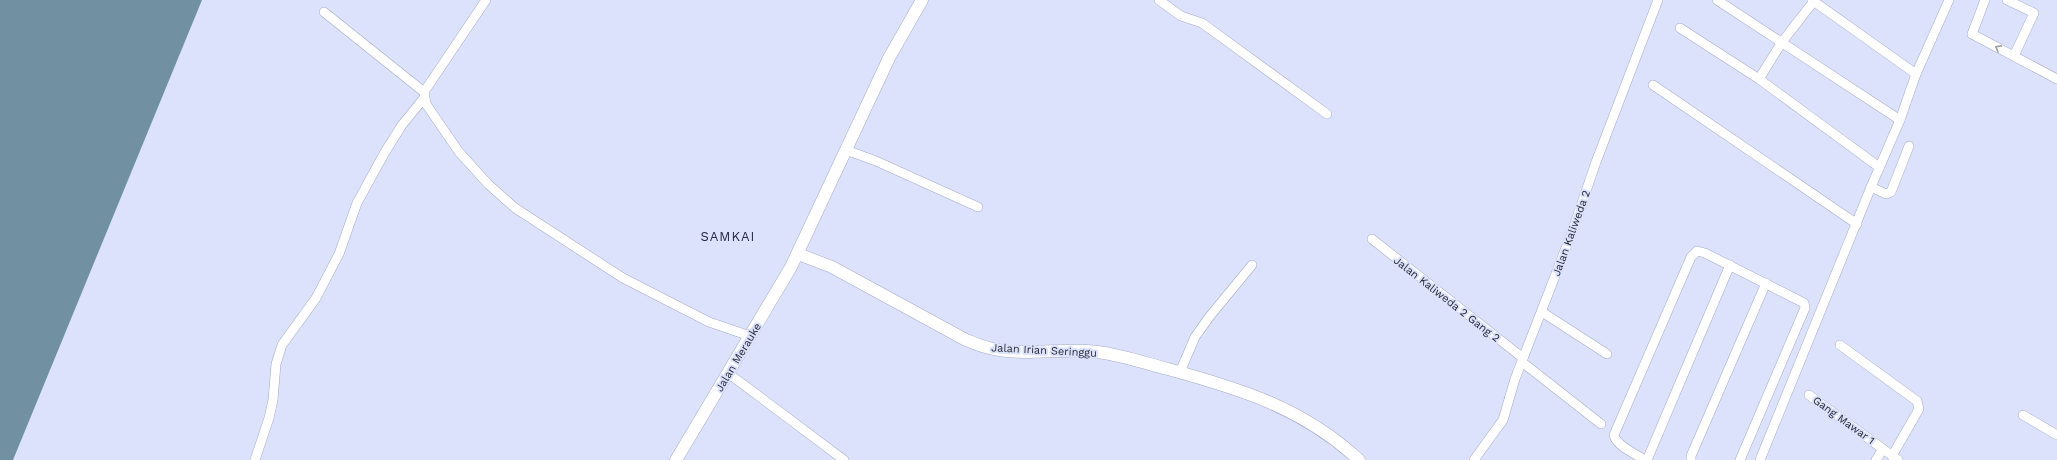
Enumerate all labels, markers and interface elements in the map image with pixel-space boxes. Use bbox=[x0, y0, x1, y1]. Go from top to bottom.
one-way arrow bbox=[1994, 45, 2002, 52]
street label: Jalan Kaliweda 2 bbox=[1550, 188, 1593, 278]
district label: SAMKAI bbox=[701, 229, 755, 244]
street label: Jalan Kaliweda 2 Gang 2 bbox=[1391, 254, 1502, 345]
street label: Jalan Merauke bbox=[713, 321, 764, 394]
street label: Jalan Irian Seringgu bbox=[991, 341, 1097, 360]
street label: Gang Mawar 1 bbox=[1810, 394, 1877, 447]

